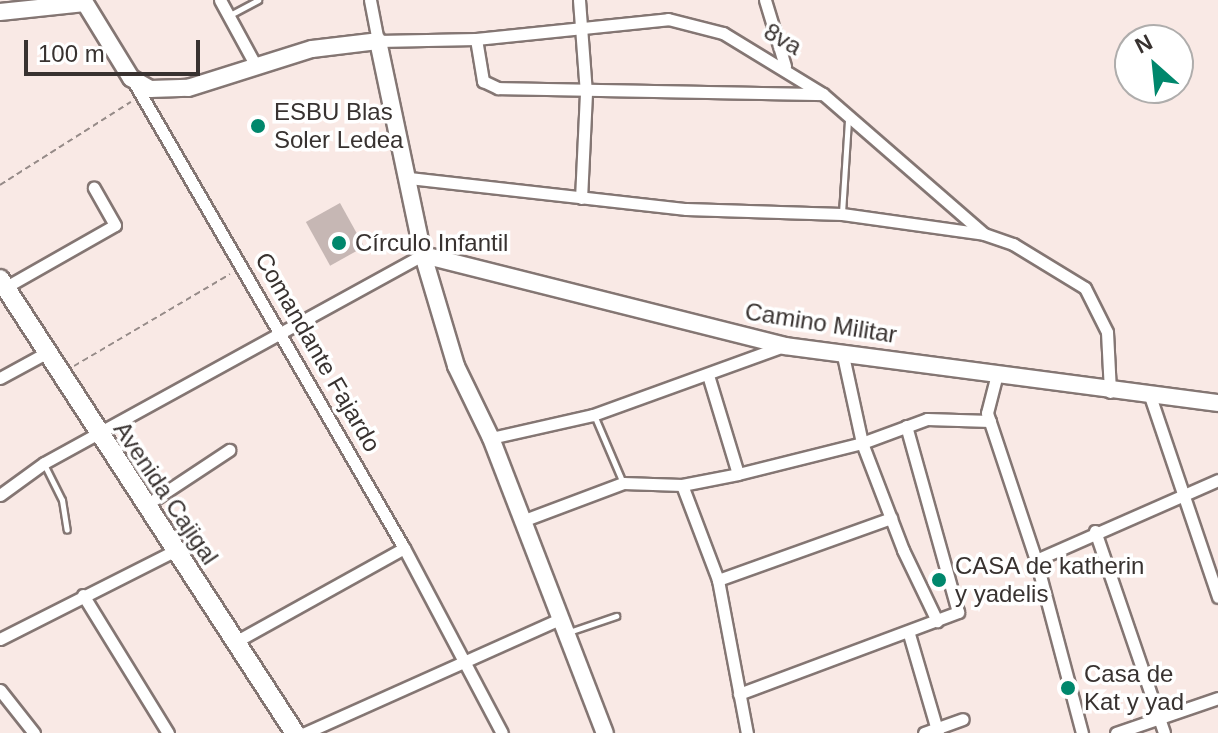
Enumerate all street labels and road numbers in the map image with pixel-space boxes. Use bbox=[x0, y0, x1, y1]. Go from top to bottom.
street label: 8va bbox=[759, 17, 807, 61]
street label: Comandante Fajardo bbox=[249, 247, 387, 457]
street label: Camino Militar bbox=[743, 297, 899, 349]
street label: Avenida Cajigal bbox=[108, 416, 224, 570]

